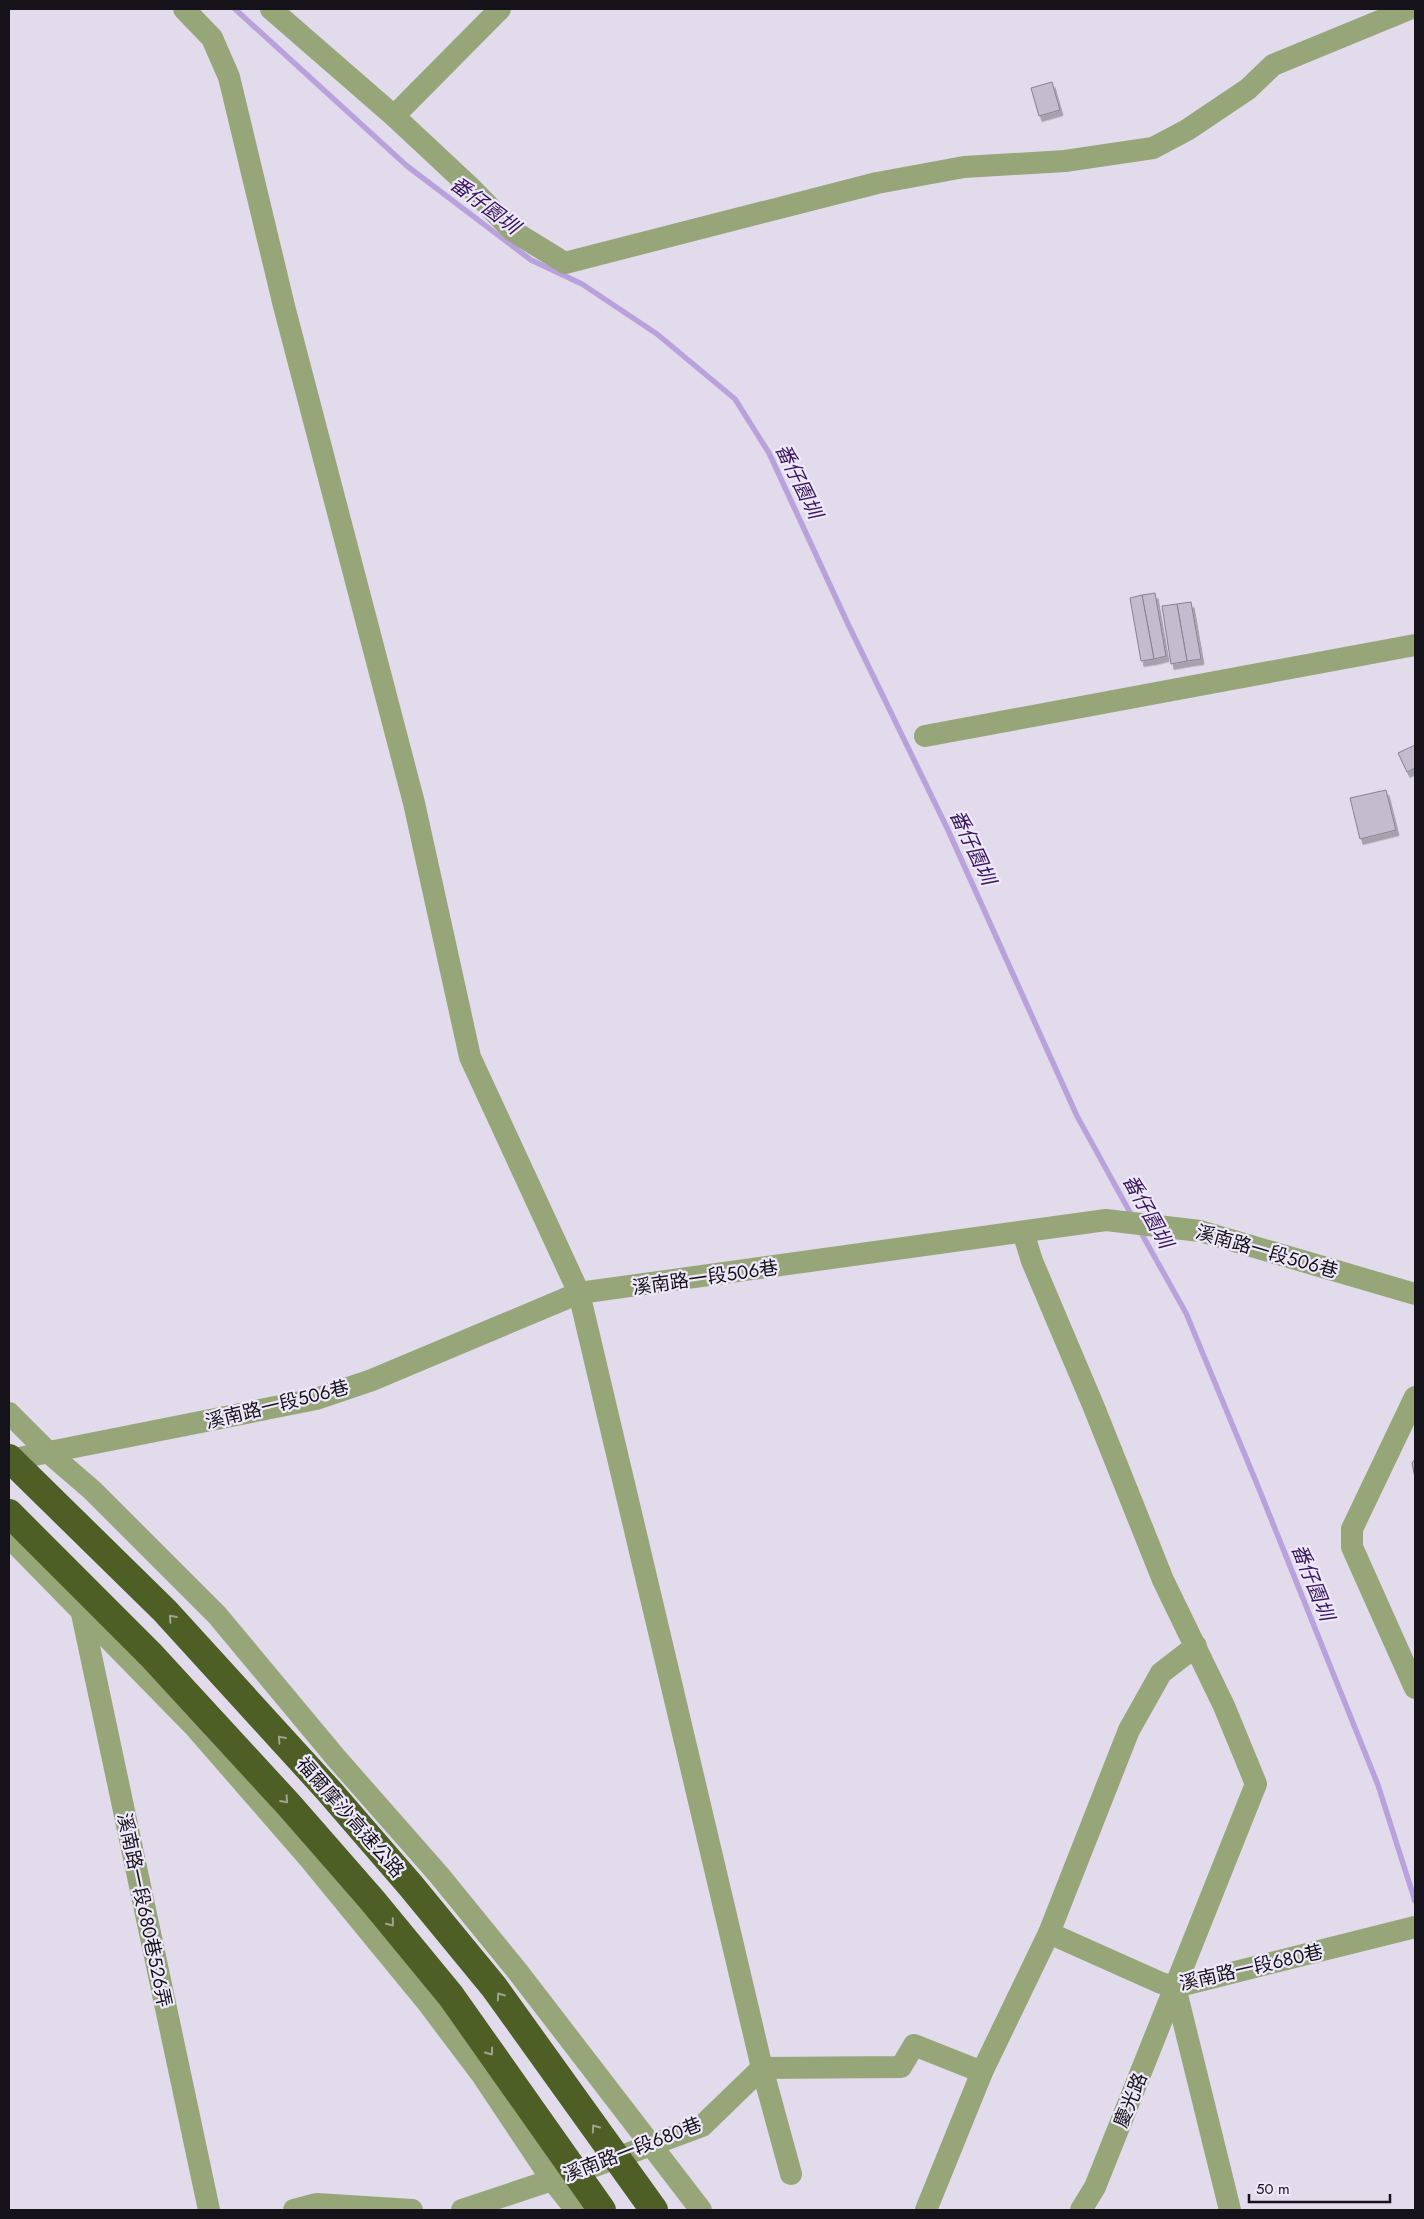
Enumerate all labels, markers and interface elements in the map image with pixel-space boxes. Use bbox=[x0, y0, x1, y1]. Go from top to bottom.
water label: 番仔園圳 bbox=[444, 170, 528, 243]
water label: 番仔園圳 bbox=[768, 439, 830, 526]
water label: 番仔園圳 bbox=[943, 805, 1004, 892]
water label: 番仔園圳 bbox=[1115, 1169, 1181, 1256]
street label: 溪南路一段506巷 bbox=[1192, 1218, 1341, 1285]
street label: 溪南路一段506巷 bbox=[630, 1254, 780, 1301]
street label: 溪南路一段506巷 bbox=[203, 1374, 352, 1435]
water label: 番仔園圳 bbox=[1284, 1540, 1342, 1627]
one-way arrow bbox=[169, 1615, 178, 1624]
one-way arrow bbox=[278, 1735, 287, 1744]
street label: 福爾摩沙高速公路 bbox=[291, 1751, 411, 1884]
one-way arrow bbox=[279, 1795, 288, 1804]
street label: 溪南路一段680巷526弄 bbox=[111, 1810, 178, 2010]
one-way arrow bbox=[386, 1918, 395, 1927]
street label: 溪南路一段680巷 bbox=[1177, 1938, 1326, 1997]
one-way arrow bbox=[497, 1992, 506, 2002]
one-way arrow bbox=[484, 2046, 493, 2056]
street label: 慶光路 bbox=[1107, 2069, 1154, 2132]
street label: 溪南路一段680巷 bbox=[559, 2111, 706, 2188]
one-way arrow bbox=[592, 2125, 600, 2134]
scale bar bbox=[1249, 2172, 1390, 2204]
text: 50 m bbox=[1256, 2178, 1290, 2200]

